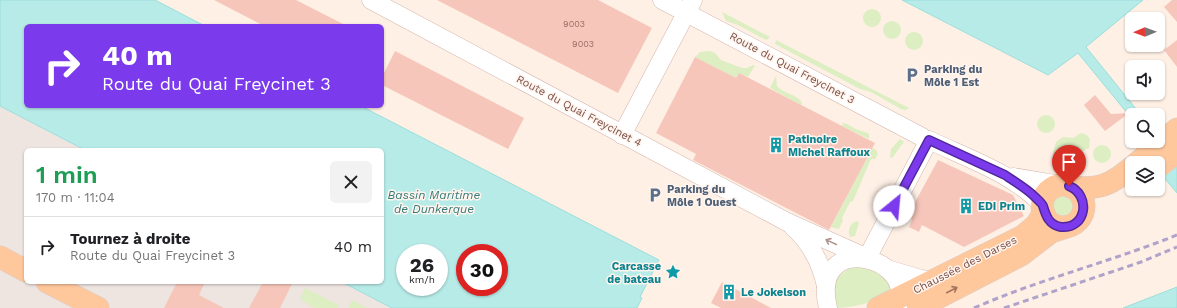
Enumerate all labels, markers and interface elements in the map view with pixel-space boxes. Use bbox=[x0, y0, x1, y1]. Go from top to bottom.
north arrow bbox=[1125, 12, 1165, 52]
map controls bbox=[1125, 12, 1165, 196]
house number: 9003 bbox=[563, 19, 585, 29]
street label: Route du Quai Freycinet 3 bbox=[727, 29, 857, 107]
text: 40 m bbox=[102, 39, 172, 72]
house number: 9003 bbox=[572, 39, 594, 49]
icon: right bbox=[36, 40, 88, 92]
button: sound bbox=[1125, 60, 1165, 100]
place label: Parking du Môle 1 Est bbox=[924, 63, 983, 89]
parking icon: Parking du Môle 1 Est bbox=[903, 66, 921, 84]
street label: Route du Quai Freycinet 4 bbox=[514, 72, 644, 150]
text: Route du Quai Freycinet 3 bbox=[102, 73, 331, 94]
button: search bbox=[1125, 108, 1165, 148]
place label: Patinoire Michel Raffoux bbox=[788, 133, 870, 159]
building icon: Patinoire Michel Raffoux bbox=[767, 136, 785, 154]
pin bbox=[1052, 145, 1086, 186]
icon: arrive bbox=[1058, 151, 1080, 173]
button: layers bbox=[1125, 156, 1165, 196]
text: 1 min bbox=[36, 161, 98, 189]
button: close bbox=[330, 161, 372, 203]
place label: Parking du Môle 1 Ouest bbox=[667, 183, 737, 209]
position arrow bbox=[873, 185, 915, 227]
parking icon: Parking du Môle 1 Ouest bbox=[646, 186, 664, 204]
water label: Bassin Maritime de Dunkerque bbox=[388, 188, 481, 216]
text: 170 m · 11:04 bbox=[36, 190, 115, 205]
building icon: EDI Prim bbox=[957, 197, 975, 215]
place label: EDI Prim bbox=[978, 200, 1025, 213]
text: Tournez à droite bbox=[70, 230, 190, 248]
street label: Chaussée des Darses bbox=[911, 233, 1019, 297]
icon: right bbox=[36, 236, 58, 258]
one-way arrow bbox=[826, 237, 838, 245]
text: 40 m bbox=[334, 238, 372, 256]
speed limit sign: 30 bbox=[456, 244, 508, 296]
text: Route du Quai Freycinet 3 bbox=[70, 248, 235, 263]
text: 26 bbox=[410, 253, 434, 277]
place label: Carcasse de bateau bbox=[607, 260, 661, 286]
place icon: Carcasse de bateau bbox=[664, 263, 682, 281]
text: km/h bbox=[409, 274, 435, 285]
building icon: Le Jokelson bbox=[720, 283, 738, 301]
place label: Le Jokelson bbox=[741, 286, 806, 299]
one-way arrow bbox=[946, 286, 958, 293]

